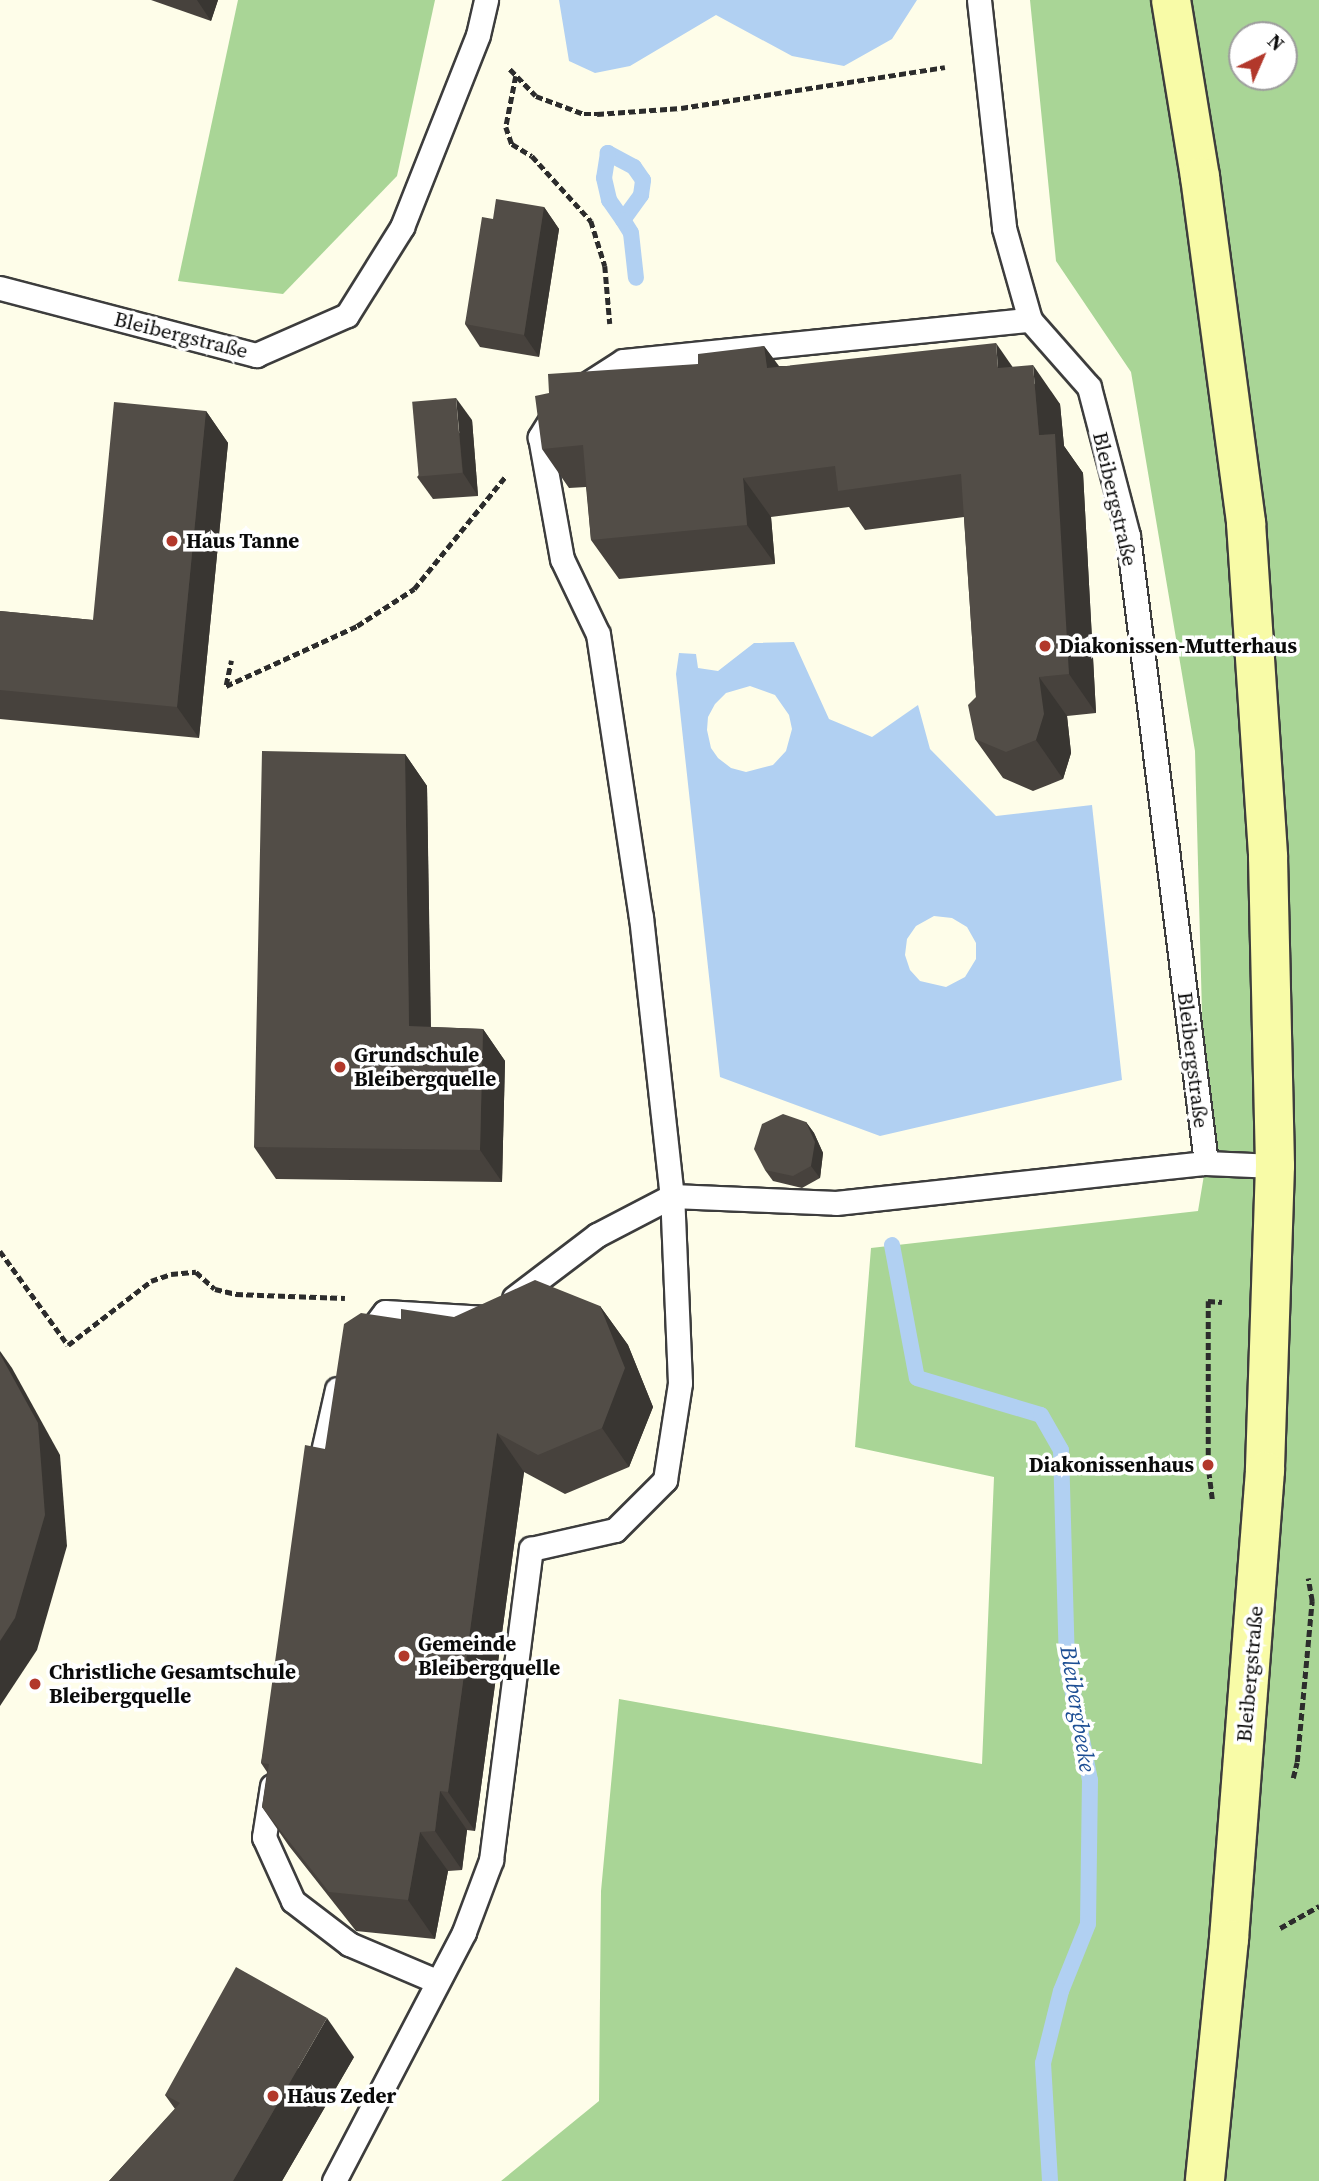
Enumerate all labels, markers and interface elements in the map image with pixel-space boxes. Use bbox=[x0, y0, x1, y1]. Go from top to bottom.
north arrow bbox=[1228, 21, 1298, 91]
text: N bbox=[1262, 28, 1290, 56]
street label: Bleibergstraße bbox=[111, 306, 251, 364]
street label: Bleibergstraße bbox=[1087, 429, 1143, 569]
place label: Haus Tanne bbox=[186, 528, 299, 554]
marker: Haus Tanne bbox=[164, 533, 180, 549]
place label: Diakonissen-Mutterhaus bbox=[1059, 633, 1297, 659]
marker: Diakonissen-Mutterhaus bbox=[1037, 638, 1053, 654]
street label: Bleibergstraße bbox=[1172, 990, 1214, 1130]
place label: Grundschule Bleibergquelle bbox=[354, 1042, 496, 1092]
marker: Grundschule Bleibergquelle bbox=[332, 1059, 348, 1075]
place label: Diakonissenhaus bbox=[1029, 1452, 1194, 1478]
marker: Diakonissenhaus bbox=[1200, 1457, 1216, 1473]
street label: Bleibergstraße bbox=[1231, 1605, 1269, 1743]
place label: Gemeinde Bleibergquelle bbox=[418, 1631, 560, 1681]
water label: Bleibergbeeke bbox=[1054, 1644, 1102, 1774]
marker: Gemeinde Bleibergquelle bbox=[396, 1648, 412, 1664]
place label: Christliche Gesamtschule Bleibergquelle bbox=[49, 1659, 296, 1709]
marker: Christliche Gesamtschule Bleibergquelle bbox=[27, 1676, 43, 1692]
place label: Haus Zeder bbox=[287, 2083, 396, 2109]
marker: Haus Zeder bbox=[265, 2088, 281, 2104]

